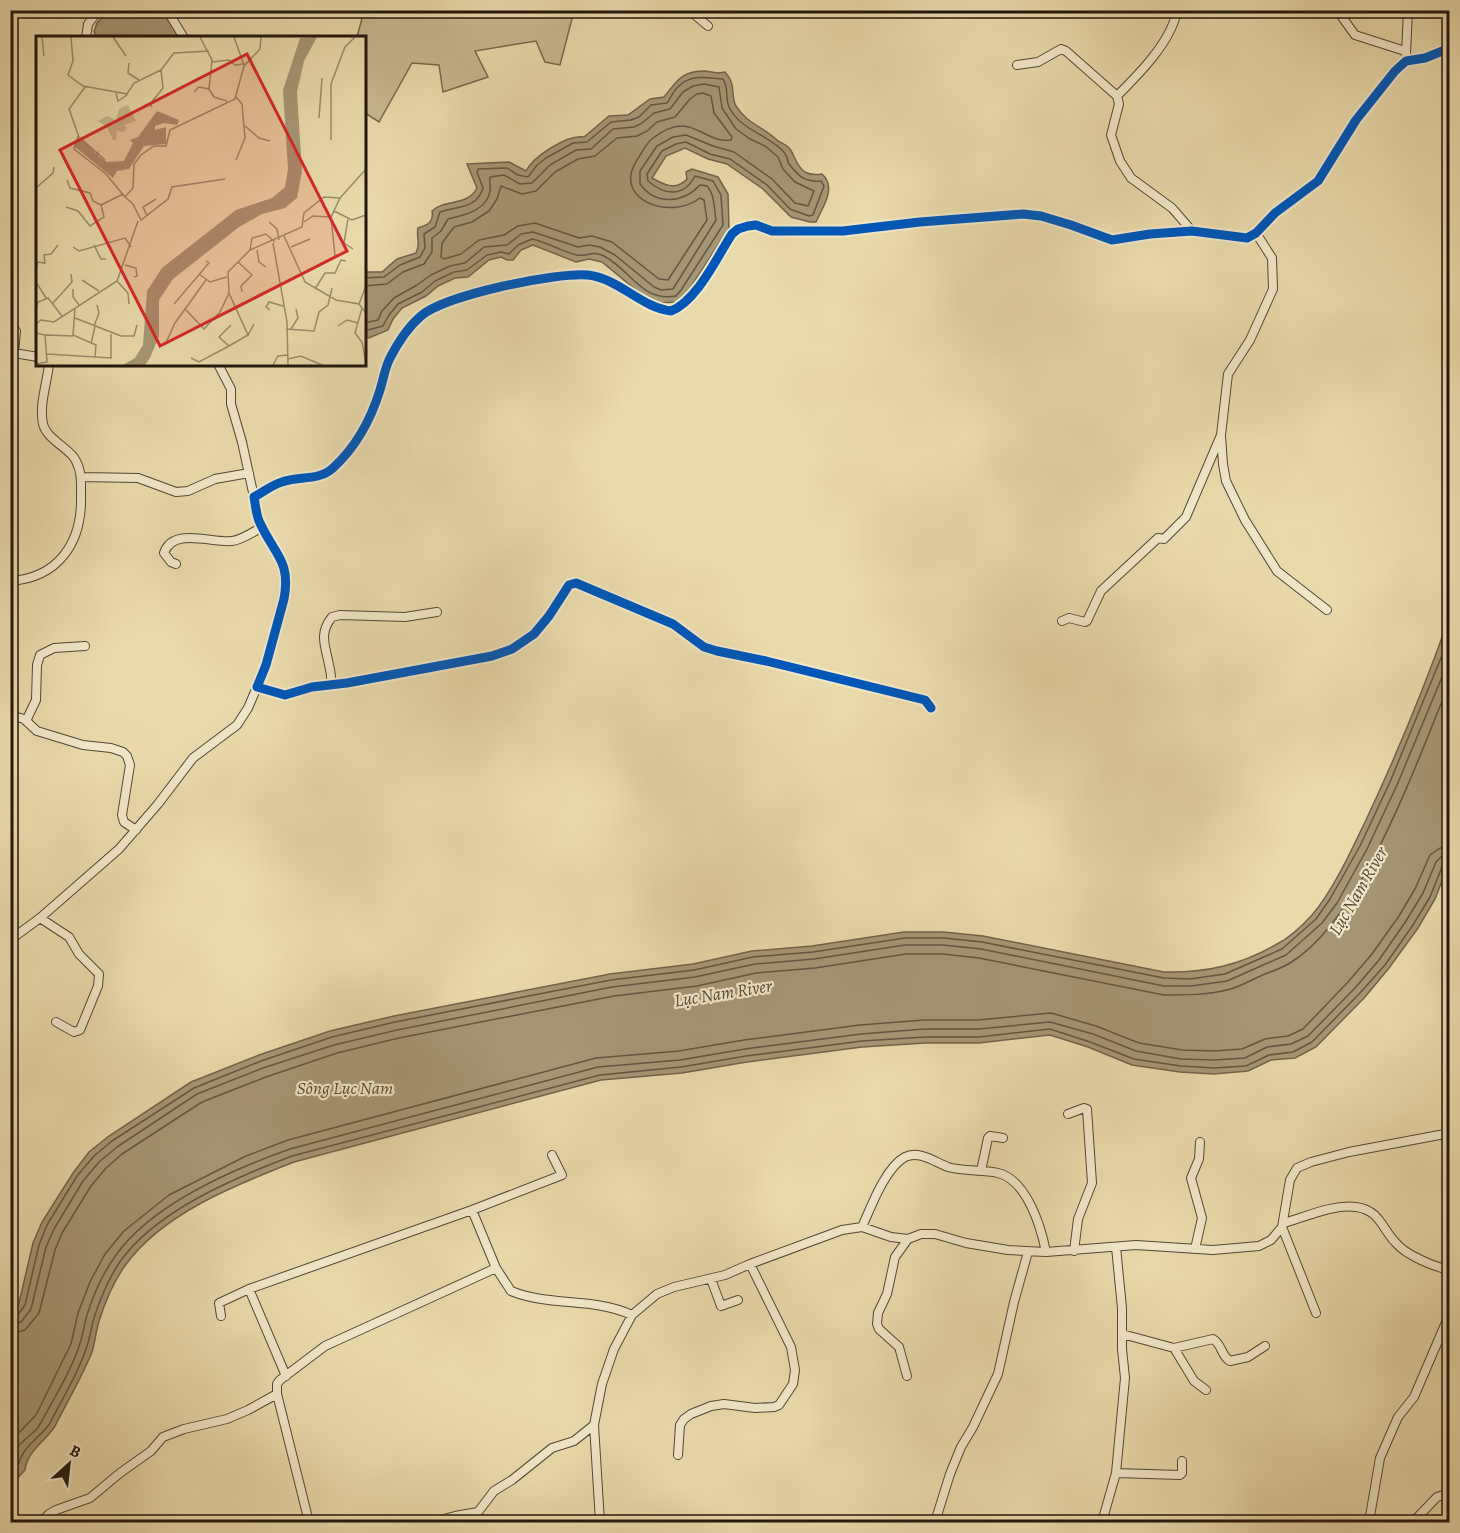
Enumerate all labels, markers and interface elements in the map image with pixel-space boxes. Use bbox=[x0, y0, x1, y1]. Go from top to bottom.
inset map bbox=[36, 36, 366, 366]
water label: Lục Nam River bbox=[1323, 842, 1393, 940]
water label: Lục Nam River bbox=[673, 973, 774, 1013]
water label: Sông Lục Nam bbox=[297, 1076, 393, 1100]
north arrow bbox=[39, 1434, 99, 1494]
text: B bbox=[66, 1439, 85, 1464]

